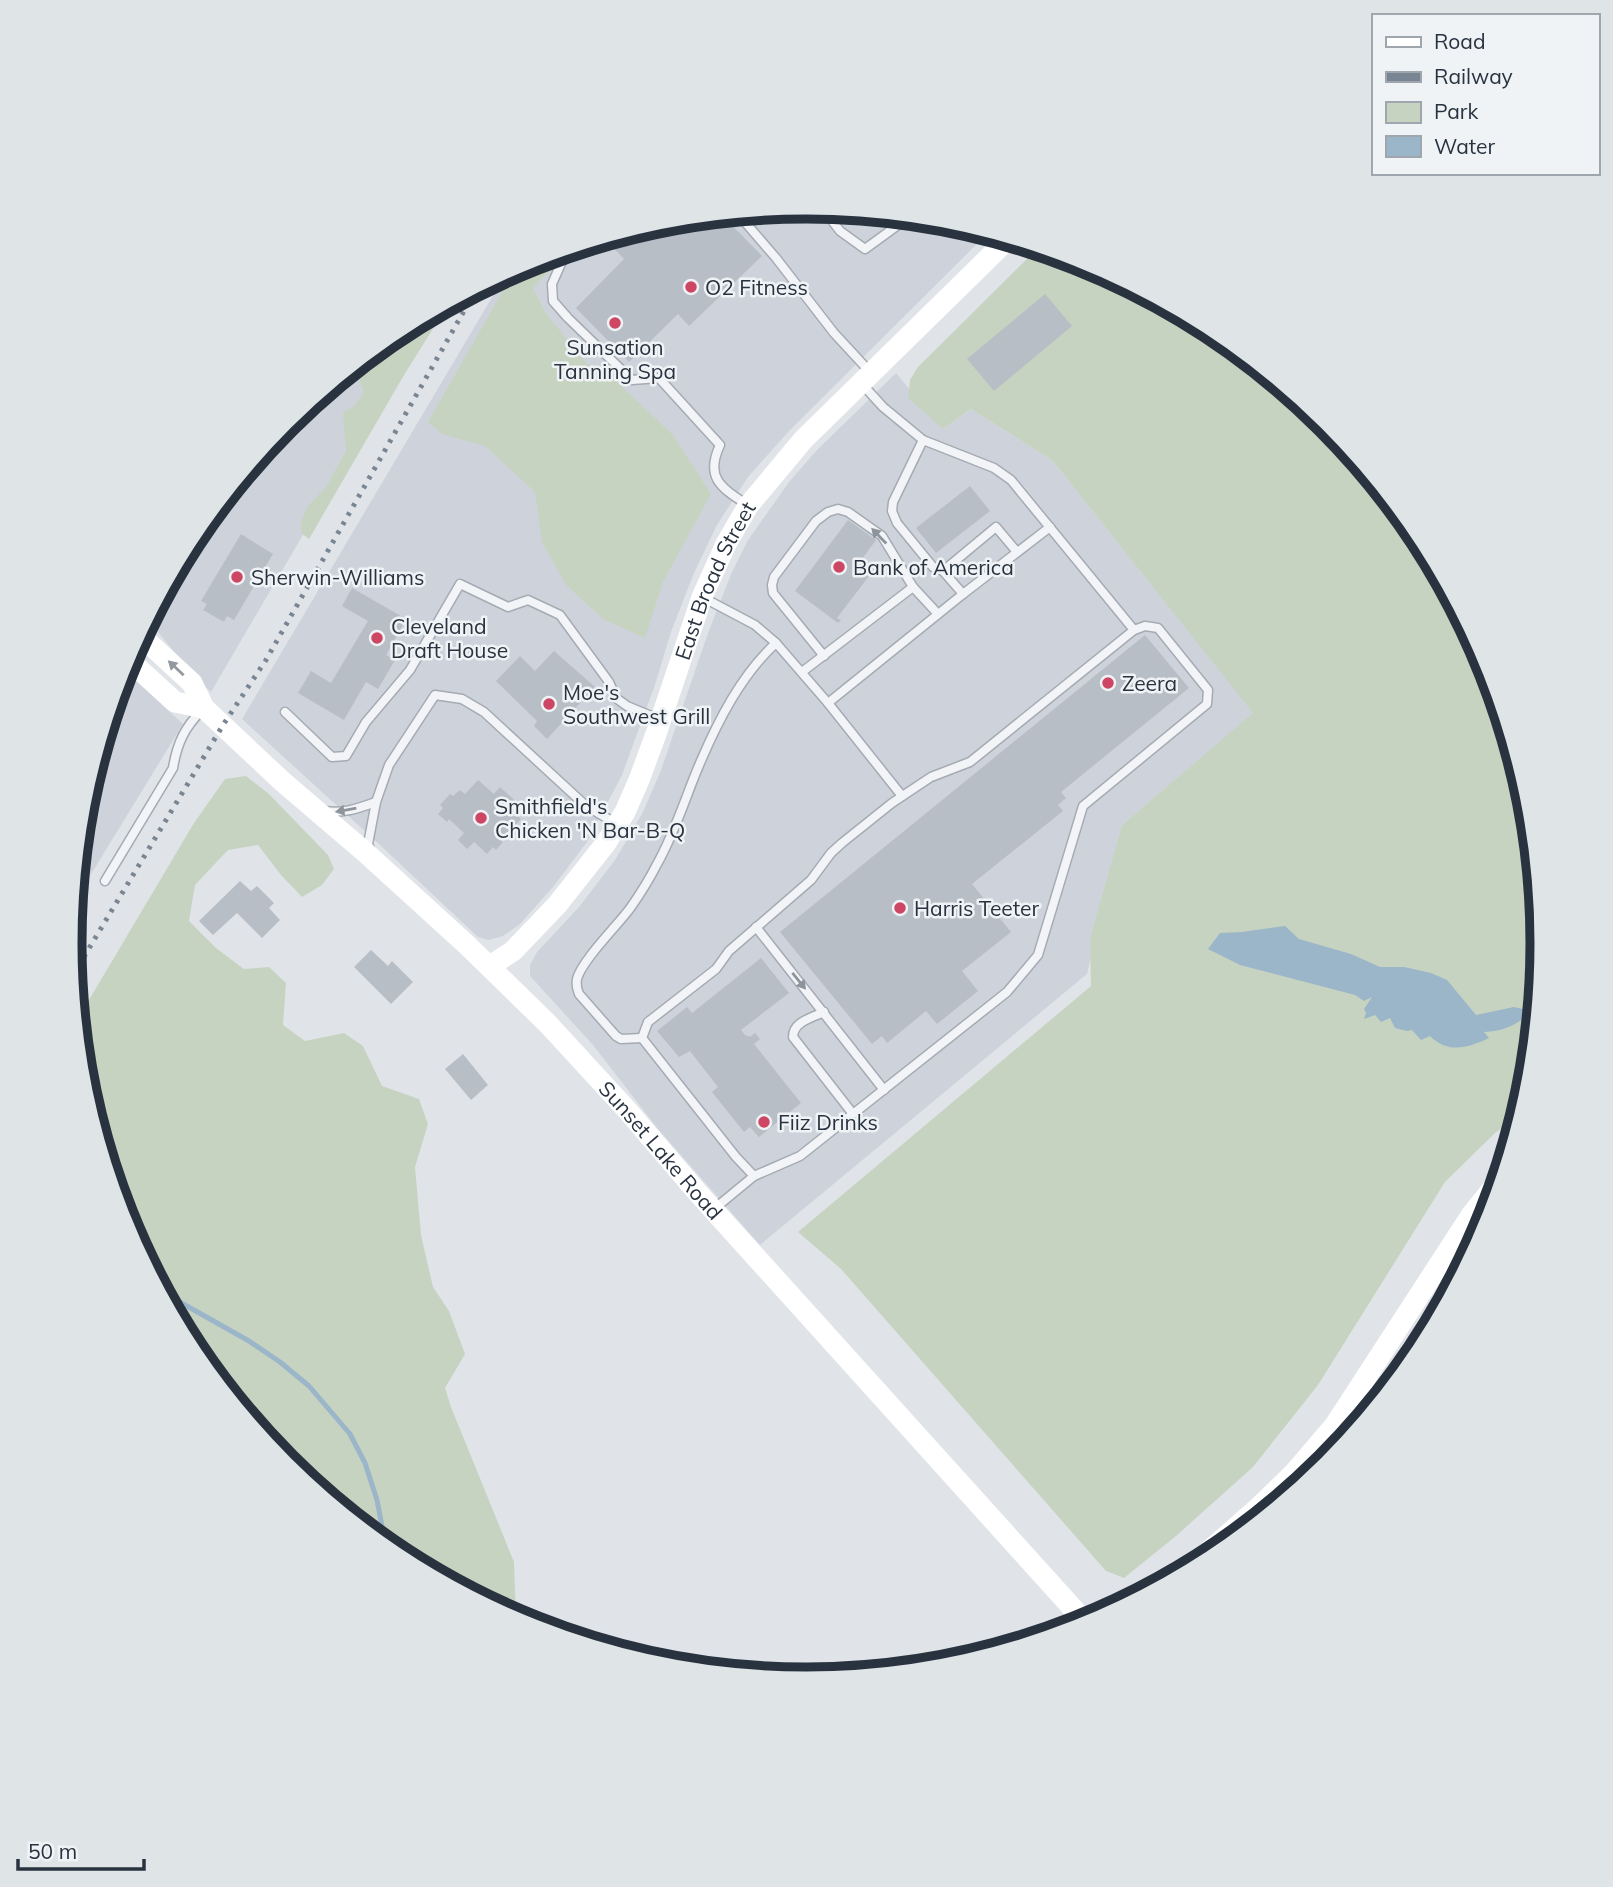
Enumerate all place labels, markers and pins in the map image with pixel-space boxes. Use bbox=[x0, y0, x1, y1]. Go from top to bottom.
place label: O2 Fitness bbox=[705, 274, 808, 300]
marker: O2 Fitness bbox=[683, 279, 699, 295]
marker: Sunsation Tanning Spa bbox=[607, 315, 623, 331]
place label: Sunsation Tanning Spa bbox=[554, 334, 676, 384]
place label: Bank of America bbox=[853, 554, 1014, 580]
marker: Bank of America bbox=[831, 559, 847, 575]
place label: Sherwin-Williams bbox=[251, 564, 424, 590]
marker: Sherwin-Williams bbox=[229, 569, 245, 585]
place label: Cleveland Draft House bbox=[391, 613, 508, 663]
marker: Cleveland Draft House bbox=[369, 630, 385, 646]
place label: Zeera bbox=[1122, 670, 1177, 696]
marker: Zeera bbox=[1100, 675, 1116, 691]
place label: Moe's Southwest Grill bbox=[563, 679, 710, 729]
marker: Moe's Southwest Grill bbox=[541, 696, 557, 712]
place label: Smithfield's Chicken 'N Bar-B-Q bbox=[495, 793, 685, 843]
marker: Smithfield's Chicken 'N Bar-B-Q bbox=[473, 810, 489, 826]
place label: Harris Teeter bbox=[914, 895, 1039, 921]
marker: Harris Teeter bbox=[892, 900, 908, 916]
place label: Fiiz Drinks bbox=[778, 1109, 878, 1135]
marker: Fiiz Drinks bbox=[756, 1114, 772, 1130]

